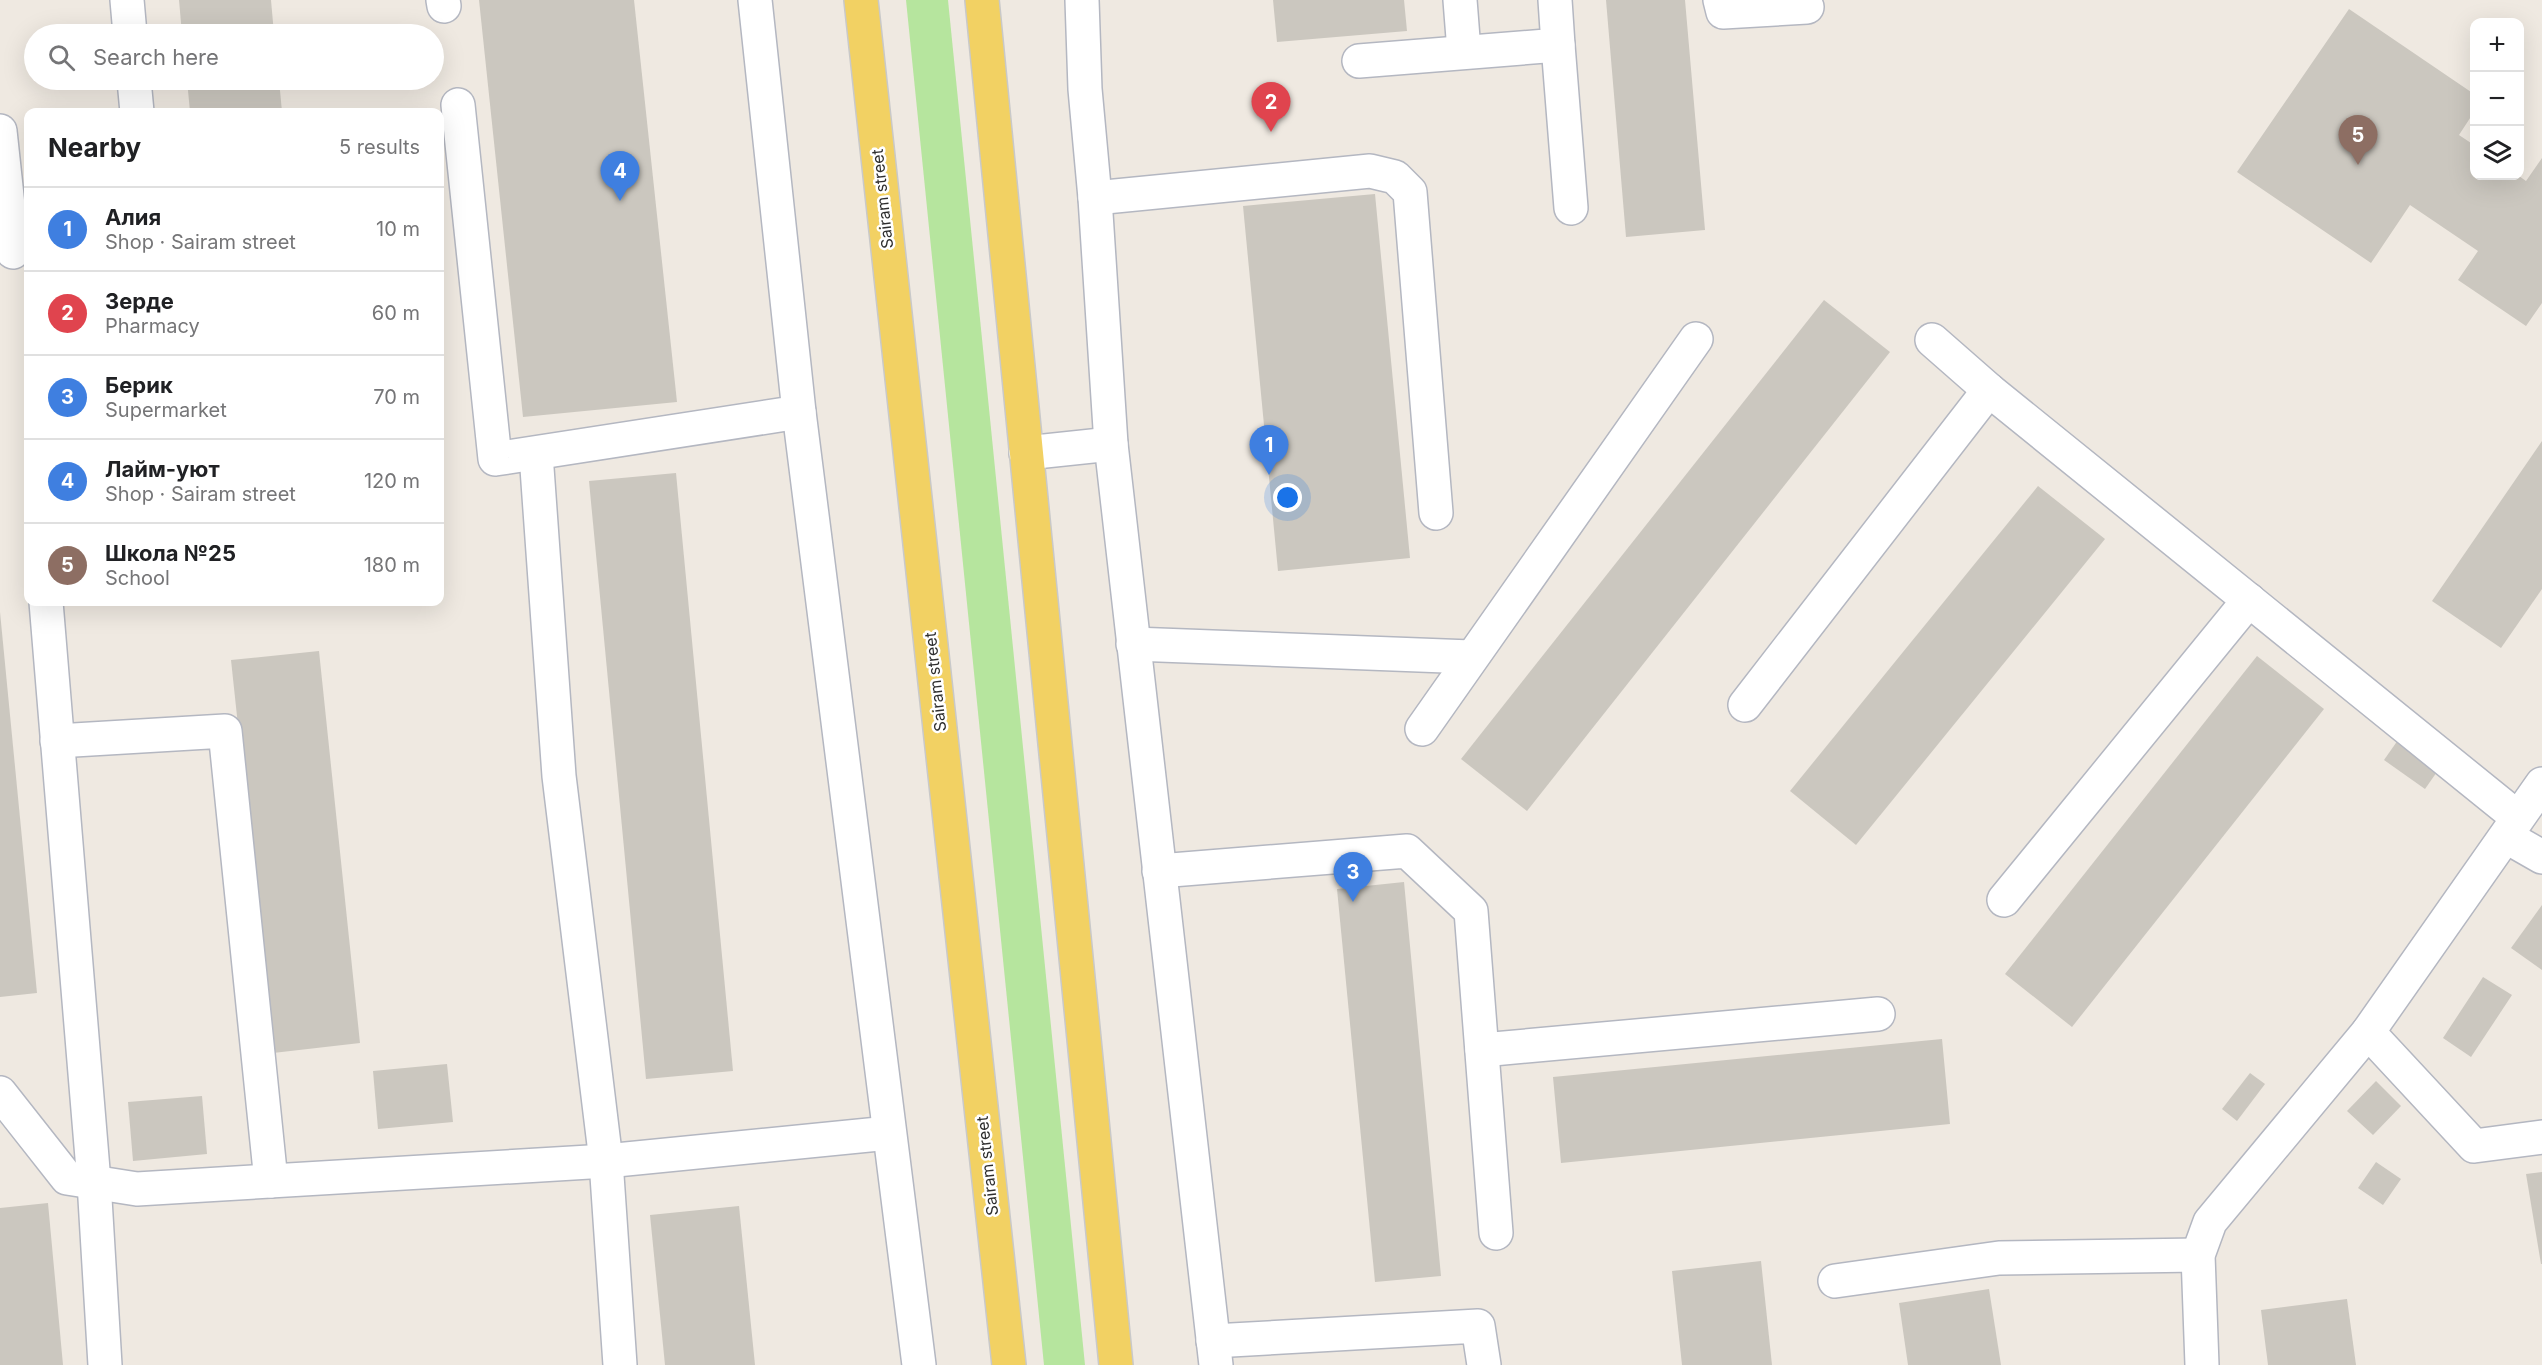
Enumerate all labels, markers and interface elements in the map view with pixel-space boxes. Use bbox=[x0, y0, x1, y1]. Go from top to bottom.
map controls bbox=[2470, 18, 2524, 180]
button: + bbox=[2470, 18, 2524, 72]
search box bbox=[24, 24, 444, 90]
icon: search bbox=[45, 41, 78, 74]
text: Search here bbox=[93, 44, 219, 70]
button: − bbox=[2470, 72, 2524, 126]
pin: 2 bbox=[1252, 82, 1290, 132]
pin: 5 bbox=[2338, 116, 2378, 165]
button: layers bbox=[2470, 126, 2524, 180]
text: Nearby bbox=[48, 132, 141, 163]
text: 5 results bbox=[339, 135, 420, 159]
street label: Sairam street bbox=[867, 148, 897, 250]
pin: 4 bbox=[600, 152, 640, 201]
text: Алия bbox=[105, 204, 161, 230]
text: 1 bbox=[63, 217, 72, 241]
text: 10 m bbox=[376, 217, 420, 241]
text: Shop · Sairam street bbox=[105, 230, 296, 254]
text: Зерде bbox=[105, 288, 174, 314]
text: 2 bbox=[61, 301, 74, 325]
text: 60 m bbox=[372, 301, 420, 325]
text: Pharmacy bbox=[105, 314, 200, 338]
text: Берик bbox=[105, 372, 173, 398]
text: 3 bbox=[61, 385, 74, 409]
text: 70 m bbox=[373, 385, 420, 409]
text: Supermarket bbox=[105, 398, 227, 422]
pin: 1 bbox=[1250, 426, 1288, 475]
text: Лайм-уют bbox=[105, 456, 220, 482]
text: 4 bbox=[61, 469, 74, 493]
text: 120 m bbox=[364, 469, 420, 493]
text: Shop · Sairam street bbox=[105, 482, 296, 506]
your location bbox=[1273, 483, 1302, 512]
text: Школа №25 bbox=[105, 540, 236, 566]
text: 5 bbox=[61, 553, 74, 577]
text: 180 m bbox=[364, 553, 420, 577]
text: School bbox=[105, 566, 170, 590]
street label: Sairam street bbox=[920, 631, 950, 733]
pin: 3 bbox=[1334, 852, 1372, 902]
street label: Sairam street bbox=[972, 1115, 1002, 1217]

